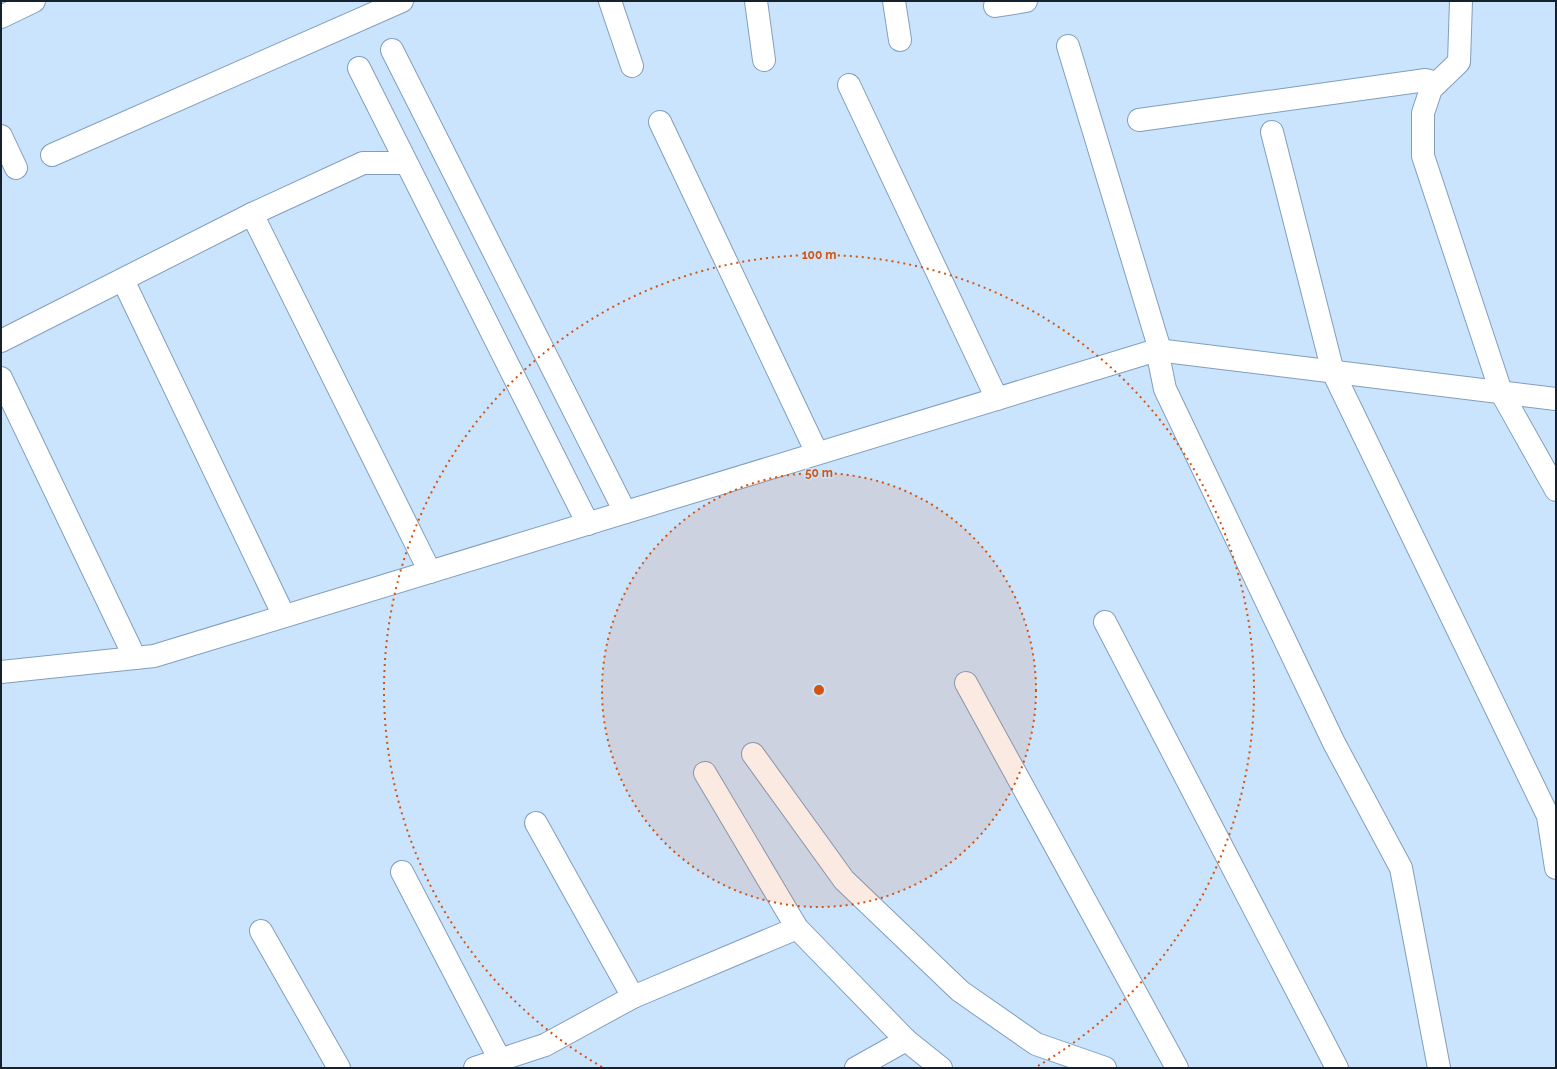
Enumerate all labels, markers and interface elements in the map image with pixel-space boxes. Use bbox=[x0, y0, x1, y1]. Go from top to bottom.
text: 100 m bbox=[802, 248, 836, 262]
text: 50 m bbox=[805, 466, 833, 480]
centre of rings bbox=[812, 683, 826, 697]

